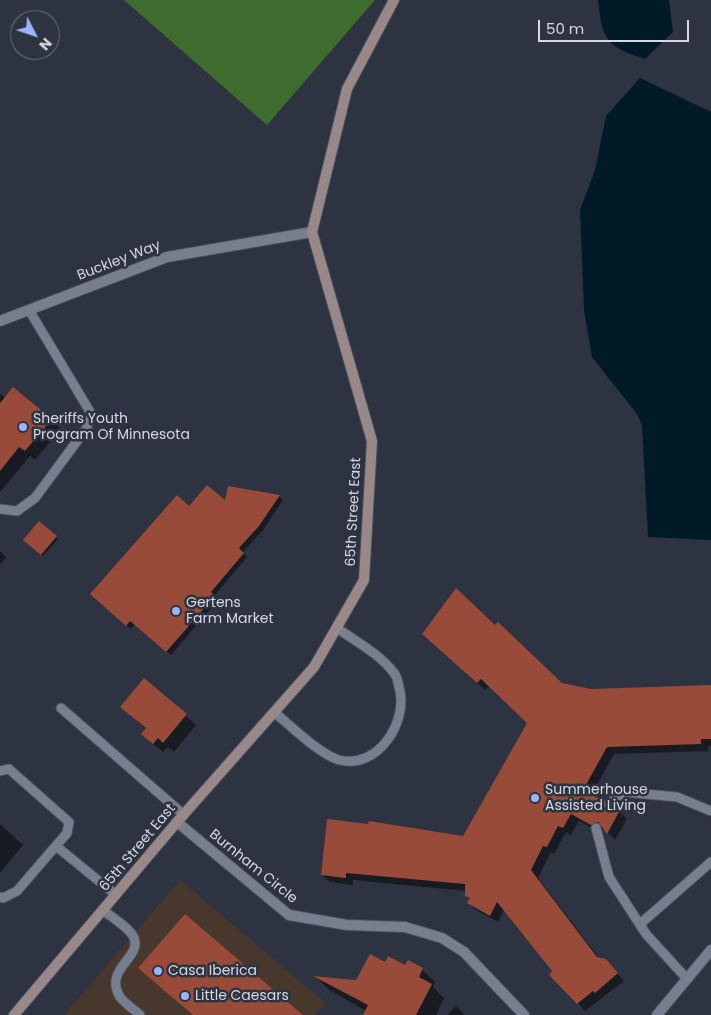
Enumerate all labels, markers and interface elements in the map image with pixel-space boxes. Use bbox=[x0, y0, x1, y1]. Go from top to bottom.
north arrow bbox=[10, 10, 60, 60]
scale bar bbox=[541, 10, 692, 42]
text: 50 m bbox=[546, 18, 584, 39]
text: N bbox=[35, 34, 57, 55]
street label: Buckley Way bbox=[75, 237, 163, 285]
place label: Sheriffs Youth Program Of Minnesota bbox=[33, 411, 190, 444]
marker: Sheriffs Youth Program Of Minnesota bbox=[17, 421, 29, 433]
street label: 65th Street East bbox=[343, 457, 365, 567]
place label: Gertens Farm Market bbox=[186, 595, 274, 628]
marker: Gertens Farm Market bbox=[170, 605, 182, 617]
place label: Summerhouse Assisted Living bbox=[545, 782, 648, 814]
marker: Summerhouse Assisted Living bbox=[529, 792, 541, 804]
street label: 65th Street East bbox=[96, 801, 180, 895]
street label: Burnham Circle bbox=[206, 826, 300, 908]
place label: Casa Iberica bbox=[168, 963, 257, 979]
marker: Casa Iberica bbox=[152, 965, 164, 977]
place label: Little Caesars bbox=[195, 988, 289, 1004]
marker: Little Caesars bbox=[179, 990, 191, 1002]

